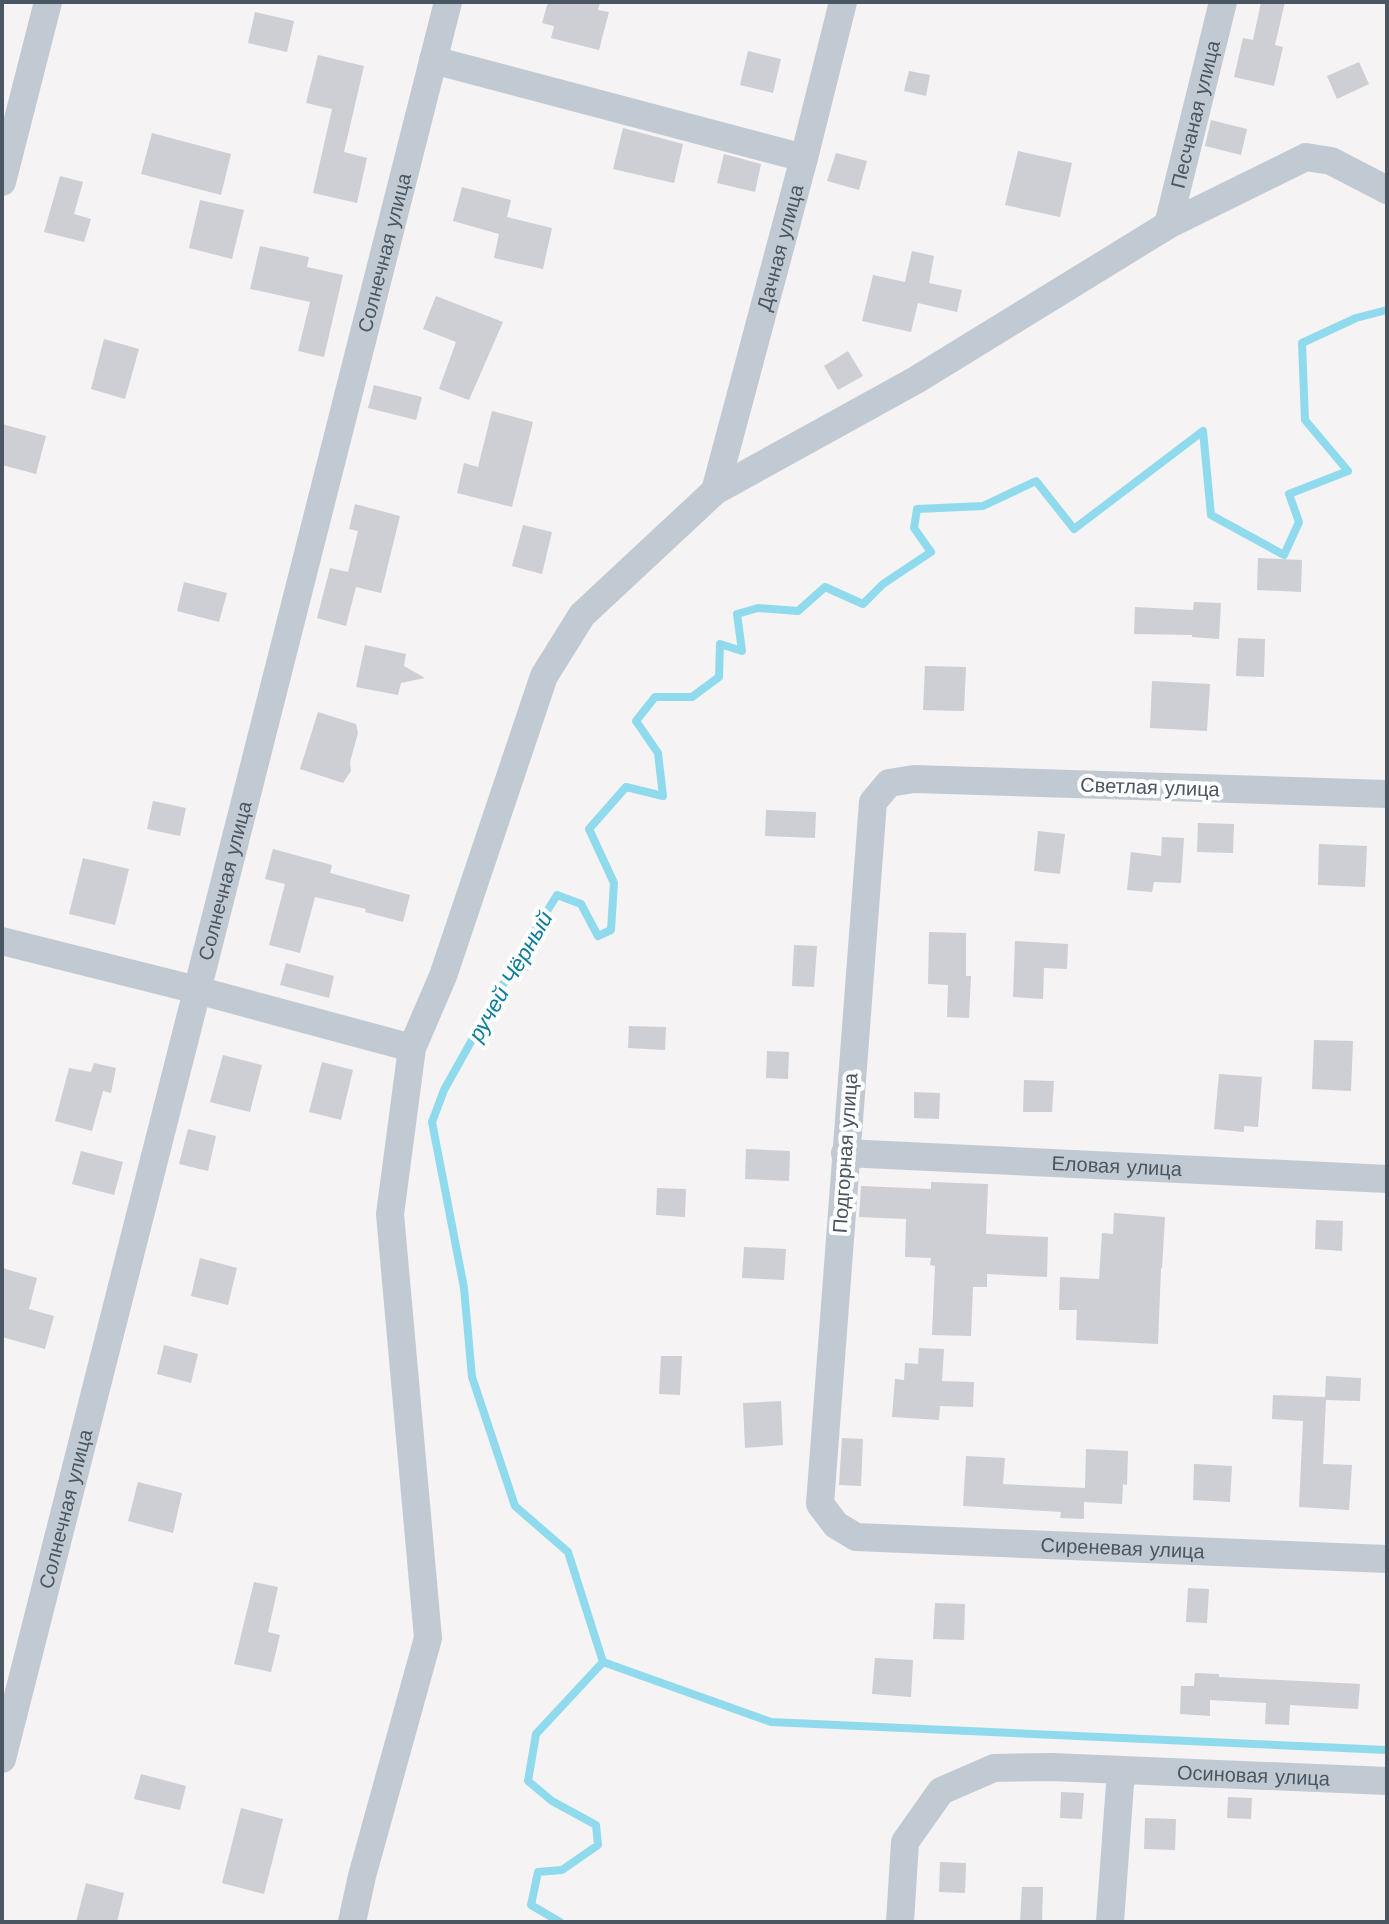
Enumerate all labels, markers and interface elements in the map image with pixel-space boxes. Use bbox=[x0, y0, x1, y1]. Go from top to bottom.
street label: Песчаная улица bbox=[1165, 37, 1225, 191]
street label: Солнечная улица bbox=[353, 170, 416, 335]
street label: Дачная улица bbox=[752, 181, 809, 313]
street label: Светлая улица bbox=[1080, 773, 1221, 801]
street label: Солнечная улица bbox=[193, 798, 257, 963]
water label: ручей Чёрный bbox=[463, 907, 558, 1046]
street label: Подгорная улица bbox=[827, 1071, 863, 1234]
street label: Еловая улица bbox=[1051, 1151, 1183, 1181]
street label: Солнечная улица bbox=[34, 1426, 97, 1591]
street label: Сиреневая улица bbox=[1040, 1533, 1206, 1563]
street label: Осиновая улица bbox=[1176, 1760, 1331, 1791]

